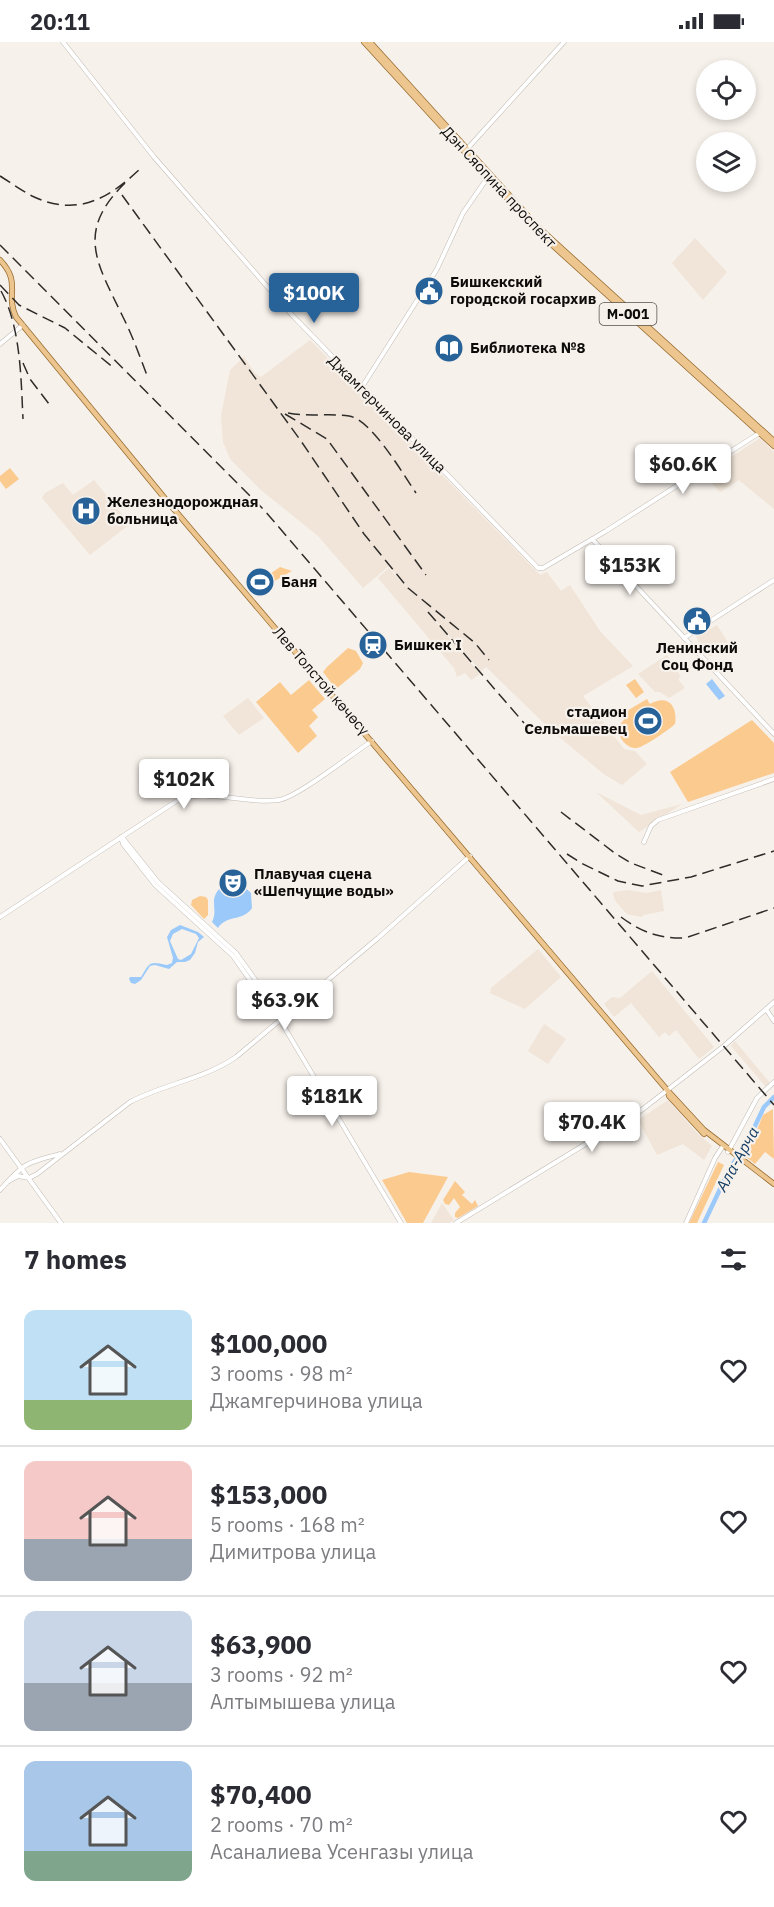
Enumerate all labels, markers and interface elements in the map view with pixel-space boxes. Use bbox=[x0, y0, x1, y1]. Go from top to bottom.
text: 20:11 bbox=[30, 7, 90, 36]
map controls bbox=[696, 60, 756, 192]
button: locate bbox=[696, 60, 756, 120]
street label: Дэн Сяопина проспект bbox=[438, 122, 561, 252]
button: layers bbox=[696, 132, 756, 192]
place label: Бишкекский городской госархив bbox=[450, 272, 597, 308]
pin: $100K bbox=[272, 273, 356, 324]
public building icon: Бишкекский городской госархив bbox=[413, 275, 445, 307]
text: $100K bbox=[283, 279, 345, 306]
road number: M-001 bbox=[600, 303, 656, 325]
library icon: Библиотека №8 bbox=[433, 332, 465, 364]
place label: Библиотека №8 bbox=[470, 338, 586, 357]
street label: Джамгерчинова улица bbox=[324, 351, 450, 477]
pin: $60.6K bbox=[634, 444, 732, 495]
text: $60.6K bbox=[649, 450, 717, 477]
place label: Железнодорождная больница bbox=[107, 492, 259, 528]
hospital icon: Железнодорождная больница bbox=[70, 495, 102, 527]
pin: $153K bbox=[588, 545, 672, 596]
text: $153K bbox=[599, 551, 661, 578]
sports icon: Баня bbox=[244, 566, 276, 598]
place label: Баня bbox=[281, 572, 317, 591]
public building icon: Ленинский Соц Фонд bbox=[681, 605, 713, 637]
street label: Лев Толстой көчөсү bbox=[269, 622, 374, 739]
station icon: Бишкек I bbox=[357, 629, 389, 661]
place label: Бишкек I bbox=[394, 635, 462, 654]
place label: Ленинский Соц Фонд bbox=[656, 638, 738, 674]
place label: стадион Сельмашевец bbox=[524, 702, 627, 738]
sports icon: стадион Сельмашевец bbox=[632, 705, 664, 737]
pin: $102K bbox=[142, 759, 226, 810]
text: $102K bbox=[153, 765, 215, 792]
place label: Плавучая сцена «Шепчущие воды» bbox=[254, 864, 394, 900]
theatre icon: Плавучая сцена «Шепчущие воды» bbox=[217, 867, 249, 899]
pin: $63.9K bbox=[236, 980, 334, 1031]
text: $63.9K bbox=[251, 986, 319, 1013]
pin: $181K bbox=[290, 1076, 374, 1127]
text: $181K bbox=[301, 1082, 363, 1109]
pin: $70.4K bbox=[543, 1102, 641, 1153]
text: $70.4K bbox=[558, 1108, 626, 1135]
water label: Ала-Арча bbox=[711, 1123, 763, 1196]
text: 7 homes bbox=[24, 1242, 127, 1276]
icon: filters bbox=[717, 1243, 750, 1276]
text: $100,000 bbox=[210, 1326, 327, 1360]
icon: home bbox=[72, 1334, 144, 1406]
icon: heart bbox=[717, 1354, 750, 1387]
text: 3 rooms · 98 m² bbox=[210, 1360, 353, 1387]
text: Джамгерчинова улица bbox=[210, 1387, 423, 1414]
text: $153,000 bbox=[210, 1477, 327, 1511]
icon: home bbox=[72, 1485, 144, 1557]
icon: heart bbox=[717, 1505, 750, 1538]
text: 5 rooms · 168 m² bbox=[210, 1511, 365, 1538]
text: Димитрова улица bbox=[210, 1538, 376, 1565]
text: $63,900 bbox=[210, 1627, 312, 1661]
icon: home bbox=[72, 1635, 144, 1707]
icon: heart bbox=[717, 1655, 750, 1688]
text: 3 rooms · 92 m² bbox=[210, 1661, 353, 1688]
text: Алтымышева улица bbox=[210, 1688, 396, 1715]
text: $70,400 bbox=[210, 1777, 312, 1811]
icon: home bbox=[72, 1785, 144, 1857]
icon: heart bbox=[717, 1805, 750, 1838]
text: 2 rooms · 70 m² bbox=[210, 1811, 353, 1838]
text: Асаналиева Усенгазы улица bbox=[210, 1838, 473, 1865]

